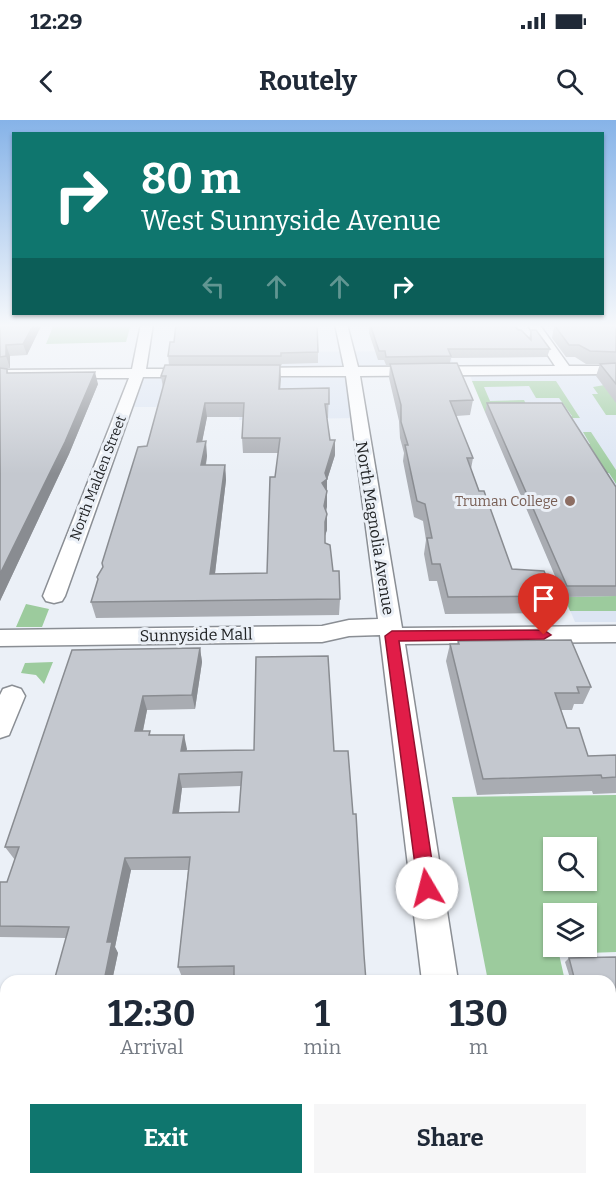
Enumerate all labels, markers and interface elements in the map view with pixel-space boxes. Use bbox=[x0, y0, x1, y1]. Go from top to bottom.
text: 12:29 bbox=[30, 8, 82, 35]
icon: back bbox=[30, 65, 63, 98]
text: Routely bbox=[259, 65, 357, 97]
icon: search bbox=[553, 65, 586, 98]
text: 80 m bbox=[141, 154, 241, 204]
icon: right bbox=[42, 156, 120, 234]
text: West Sunnyside Avenue bbox=[141, 205, 441, 237]
icon: left bbox=[197, 270, 230, 303]
icon: ahead bbox=[260, 270, 293, 303]
icon: ahead bbox=[323, 270, 356, 303]
icon: right bbox=[386, 270, 419, 303]
street label: North Malden Street bbox=[66, 413, 130, 543]
street label: North Magnolia Avenue bbox=[352, 440, 398, 616]
place label: Truman College bbox=[455, 493, 558, 510]
marker: Truman College bbox=[563, 494, 577, 508]
pin bbox=[518, 573, 569, 635]
icon: arrive bbox=[527, 582, 560, 615]
street label: Sunnyside Mall bbox=[139, 625, 253, 645]
map controls bbox=[543, 837, 597, 957]
button: search bbox=[543, 837, 597, 891]
position arrow bbox=[395, 856, 459, 920]
button: layers bbox=[543, 903, 597, 957]
text: 12:30 bbox=[108, 992, 196, 1036]
text: 1 bbox=[315, 992, 330, 1036]
text: 130 bbox=[449, 992, 508, 1036]
text: Arrival bbox=[120, 1035, 183, 1059]
text: min bbox=[303, 1035, 341, 1059]
text: m bbox=[469, 1035, 488, 1059]
button: Exit bbox=[30, 1104, 302, 1173]
button: Share bbox=[314, 1104, 586, 1173]

